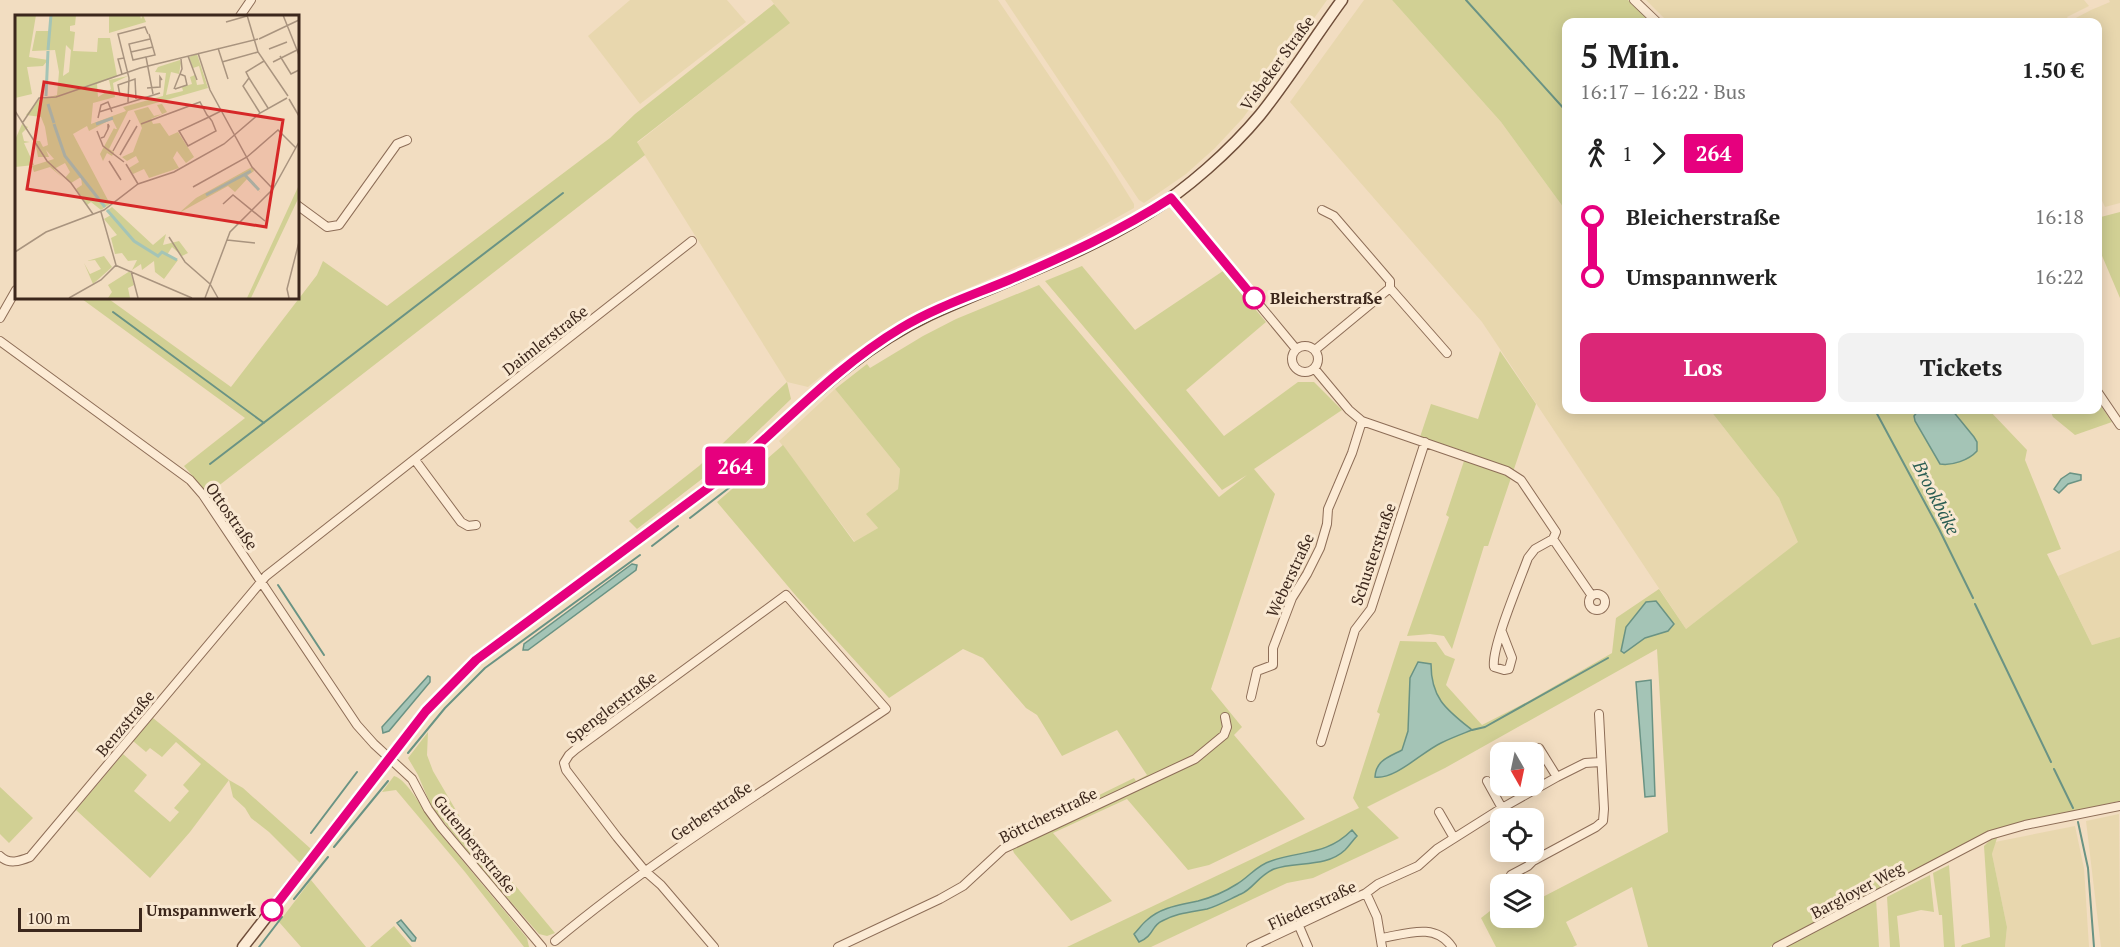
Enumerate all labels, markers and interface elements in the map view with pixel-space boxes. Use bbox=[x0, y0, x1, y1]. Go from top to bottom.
street label: Visbeker Straße bbox=[1235, 11, 1319, 115]
inset map bbox=[15, 15, 298, 298]
text: 5 Min. bbox=[1580, 34, 1680, 77]
text: 1.50 € bbox=[2022, 55, 2084, 84]
text: 16:17 – 16:22 · Bus bbox=[1580, 78, 1746, 105]
icon: walk bbox=[1580, 137, 1613, 170]
icon: forward bbox=[1642, 137, 1675, 170]
text: 264 bbox=[1696, 139, 1731, 167]
text: 1 bbox=[1622, 140, 1633, 167]
text: Bleicherstraße bbox=[1626, 202, 1780, 231]
text: 16:18 bbox=[2035, 203, 2084, 230]
text: Umspannwerk bbox=[1626, 262, 1777, 291]
text: 16:22 bbox=[2035, 263, 2084, 290]
marker: Bleicherstraße bbox=[1243, 287, 1265, 309]
place label: Bleicherstraße bbox=[1270, 287, 1383, 309]
street label: Daimlerstraße bbox=[498, 300, 592, 380]
button: Los bbox=[1580, 333, 1826, 402]
button: Tickets bbox=[1838, 333, 2084, 402]
line badge: 264 bbox=[700, 446, 770, 486]
text: 264 bbox=[717, 452, 753, 480]
water label: Brookbäke bbox=[1907, 455, 1966, 539]
street label: Ottostraße bbox=[201, 478, 263, 554]
street label: Schusterstraße bbox=[1345, 500, 1401, 608]
street label: Weberstraße bbox=[1261, 529, 1319, 621]
street label: Spenglerstraße bbox=[561, 666, 661, 748]
street label: Benzstraße bbox=[91, 685, 159, 761]
north arrow bbox=[1490, 742, 1544, 796]
map controls bbox=[1490, 742, 1544, 928]
street label: Gerberstraße bbox=[666, 776, 756, 846]
street label: Böttcherstraße bbox=[995, 782, 1101, 848]
street label: Gutenbergstraße bbox=[429, 790, 521, 898]
button: locate bbox=[1490, 808, 1544, 862]
street label: Bargloyer Weg bbox=[1807, 856, 1908, 924]
button: layers bbox=[1490, 874, 1544, 928]
street label: Fliederstraße bbox=[1264, 875, 1360, 935]
place label: Umspannwerk bbox=[146, 899, 257, 921]
marker: Umspannwerk bbox=[261, 899, 283, 921]
scale bar bbox=[18, 905, 142, 932]
text: 100 m bbox=[27, 907, 70, 929]

